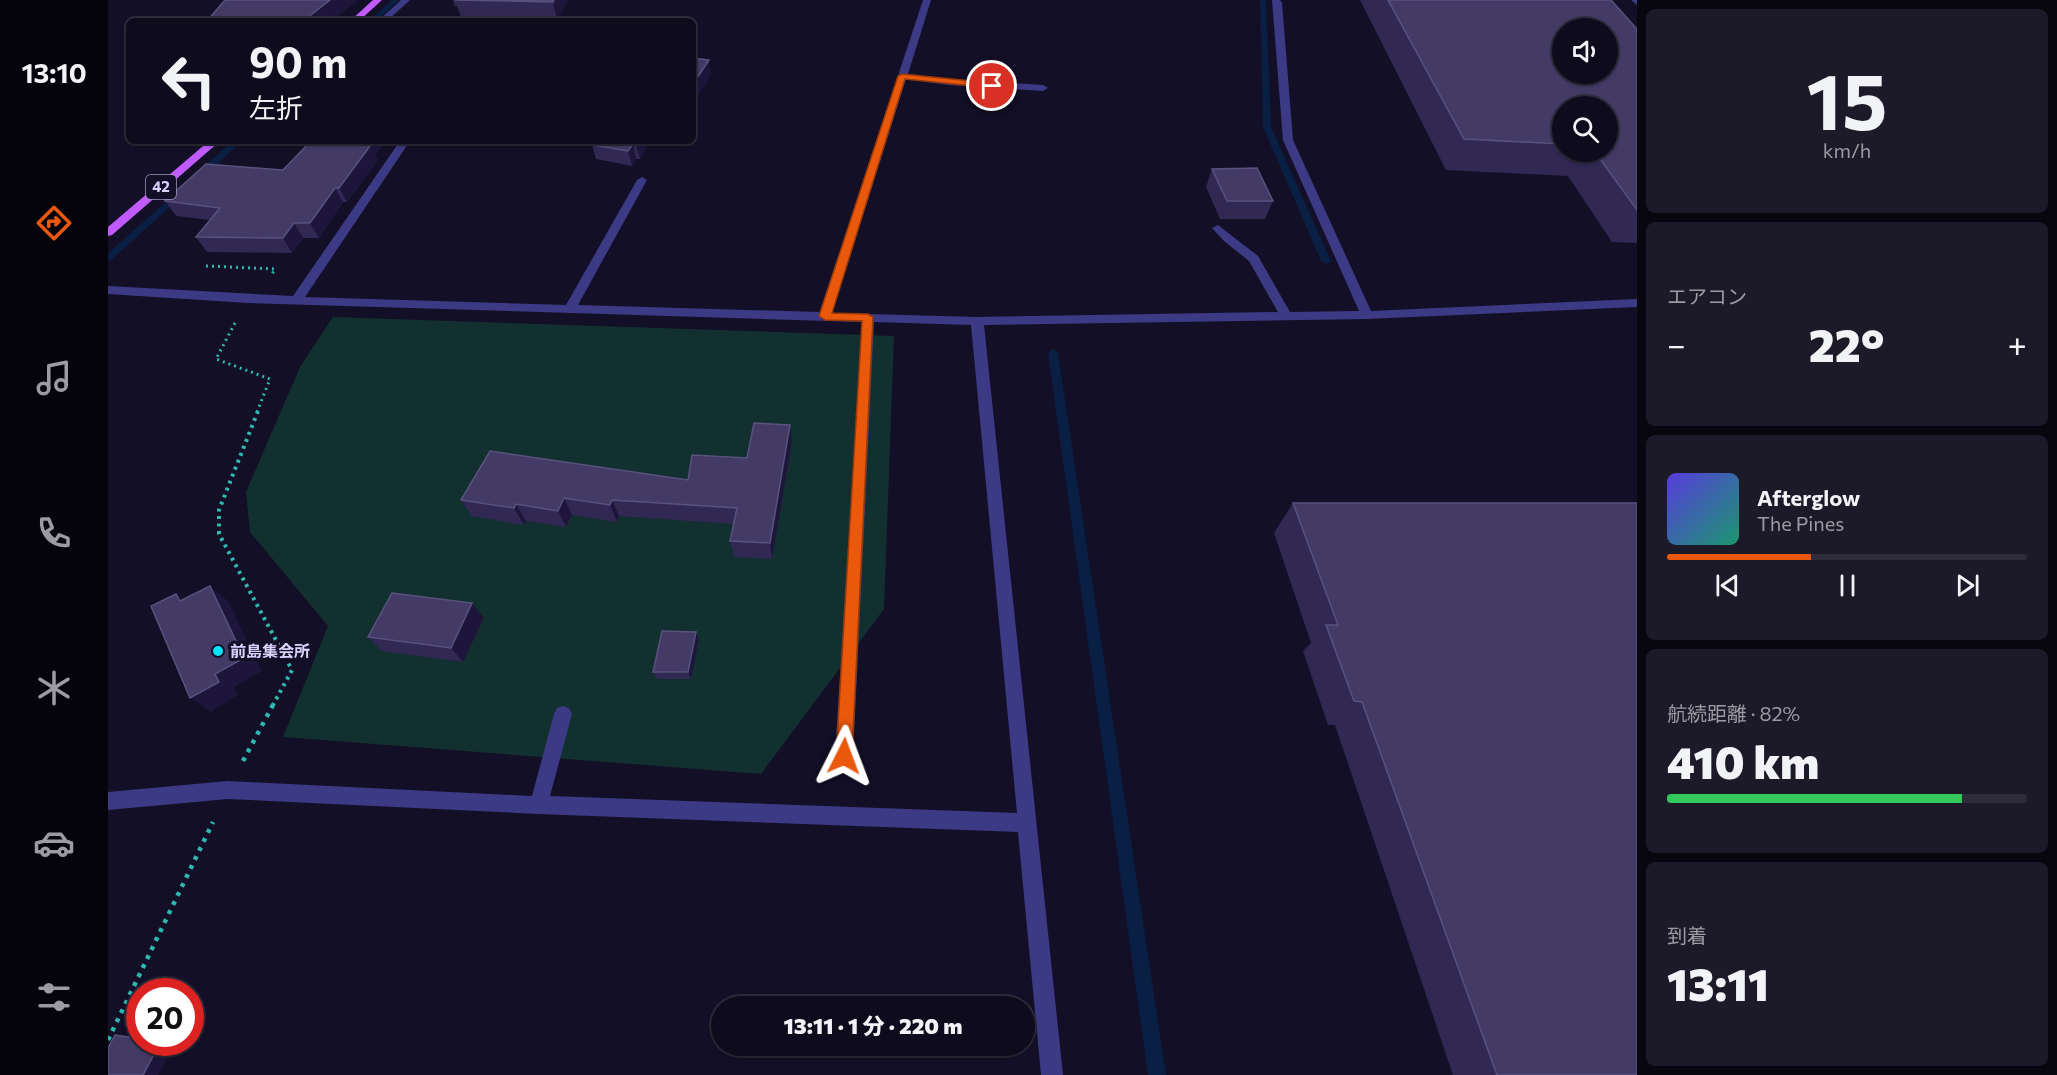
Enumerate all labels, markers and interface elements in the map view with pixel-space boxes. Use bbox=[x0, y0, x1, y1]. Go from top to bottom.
map controls bbox=[1552, 18, 1618, 162]
button: sound bbox=[1552, 18, 1618, 84]
text: 90 m bbox=[249, 35, 348, 87]
icon: left bbox=[150, 42, 228, 120]
text: 15 bbox=[1807, 51, 1887, 146]
text: 13:10 bbox=[21, 56, 87, 89]
pin bbox=[966, 60, 1017, 111]
icon: arrive bbox=[975, 69, 1008, 102]
text: 左折 bbox=[249, 91, 303, 124]
button: search bbox=[1552, 96, 1618, 162]
text: km/h bbox=[1823, 138, 1871, 162]
road number: 42 bbox=[146, 175, 176, 199]
icon: directions bbox=[33, 202, 75, 244]
text: エアコン bbox=[1667, 284, 1747, 308]
text: 22° bbox=[1809, 316, 1885, 371]
text: − bbox=[1667, 323, 1686, 364]
text: + bbox=[2008, 323, 2027, 364]
icon: music bbox=[33, 357, 75, 399]
text: Afterglow bbox=[1757, 484, 1860, 511]
text: The Pines bbox=[1757, 511, 1844, 535]
icon: phone bbox=[33, 512, 75, 554]
icon: previous bbox=[1711, 569, 1744, 602]
icon: pause bbox=[1831, 569, 1864, 602]
icon: next bbox=[1951, 569, 1984, 602]
place label: 前島集会所 bbox=[230, 641, 310, 660]
marker: 前島集会所 bbox=[211, 644, 225, 658]
icon: climate bbox=[33, 667, 75, 709]
text: 航続距離 · 82% bbox=[1667, 701, 1800, 725]
position arrow bbox=[812, 724, 876, 788]
text: 410 km bbox=[1667, 733, 1819, 788]
icon: car bbox=[33, 822, 75, 864]
text: 到着 bbox=[1667, 923, 1707, 947]
text: 13:11 bbox=[1667, 955, 1769, 1010]
icon: filters bbox=[33, 976, 75, 1018]
speed limit sign: 20 bbox=[126, 978, 204, 1056]
text: 13:11 · 1 分 · 220 m bbox=[784, 1012, 962, 1039]

